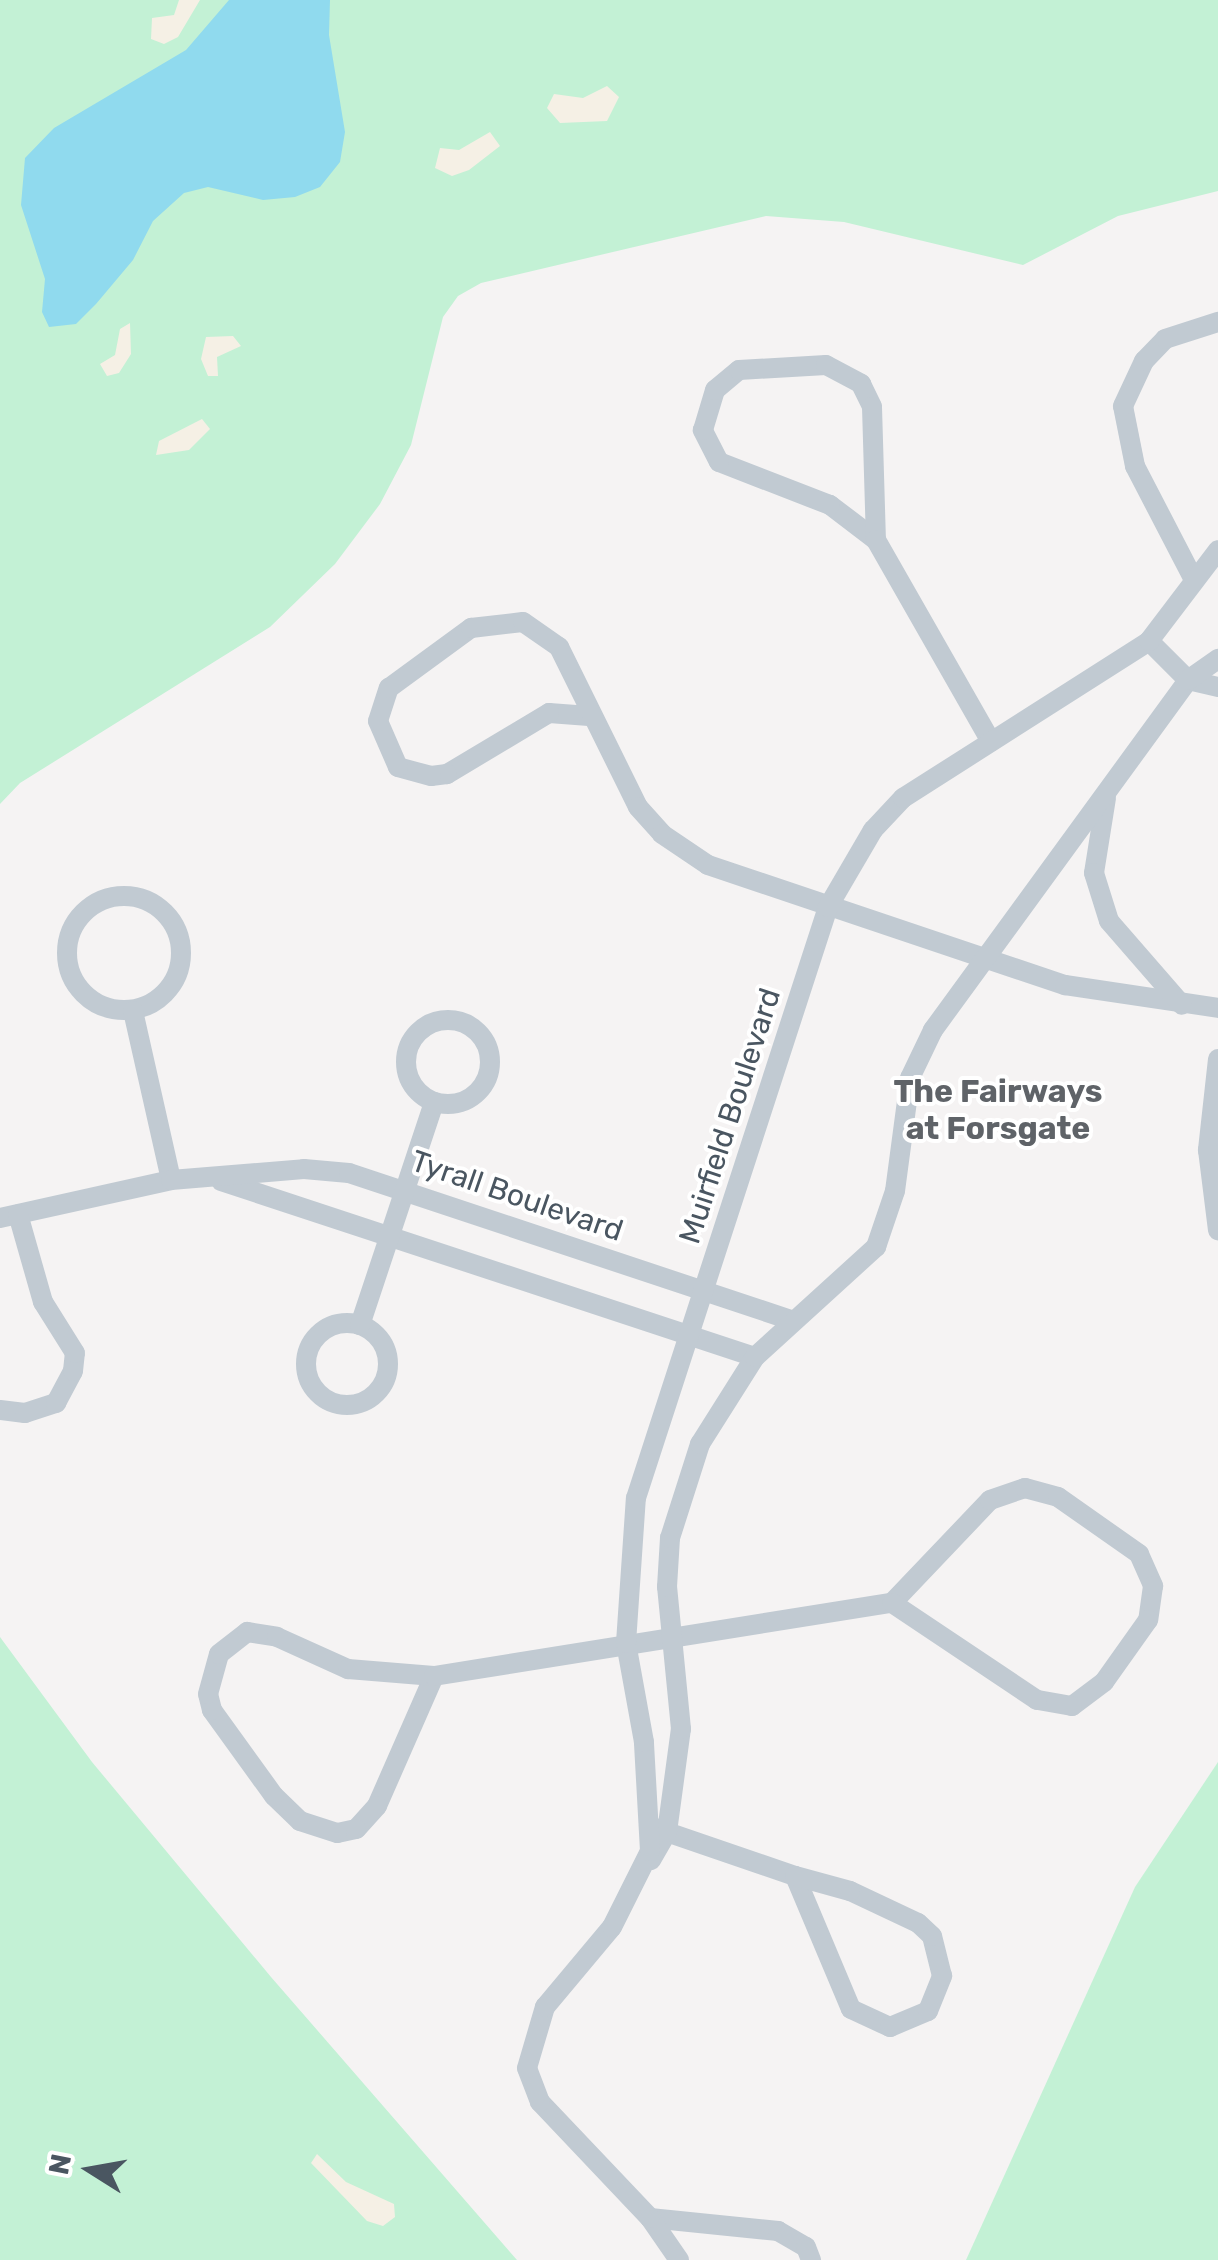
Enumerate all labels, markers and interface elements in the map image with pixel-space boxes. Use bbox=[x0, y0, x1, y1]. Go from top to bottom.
street label: Muirfield Boulevard bbox=[672, 984, 788, 1248]
district label: The Fairways at Forsgate bbox=[894, 1073, 1102, 1148]
street label: Tyrall Boulevard bbox=[406, 1143, 628, 1249]
north arrow bbox=[40, 2120, 140, 2220]
text: N bbox=[42, 2151, 78, 2177]

